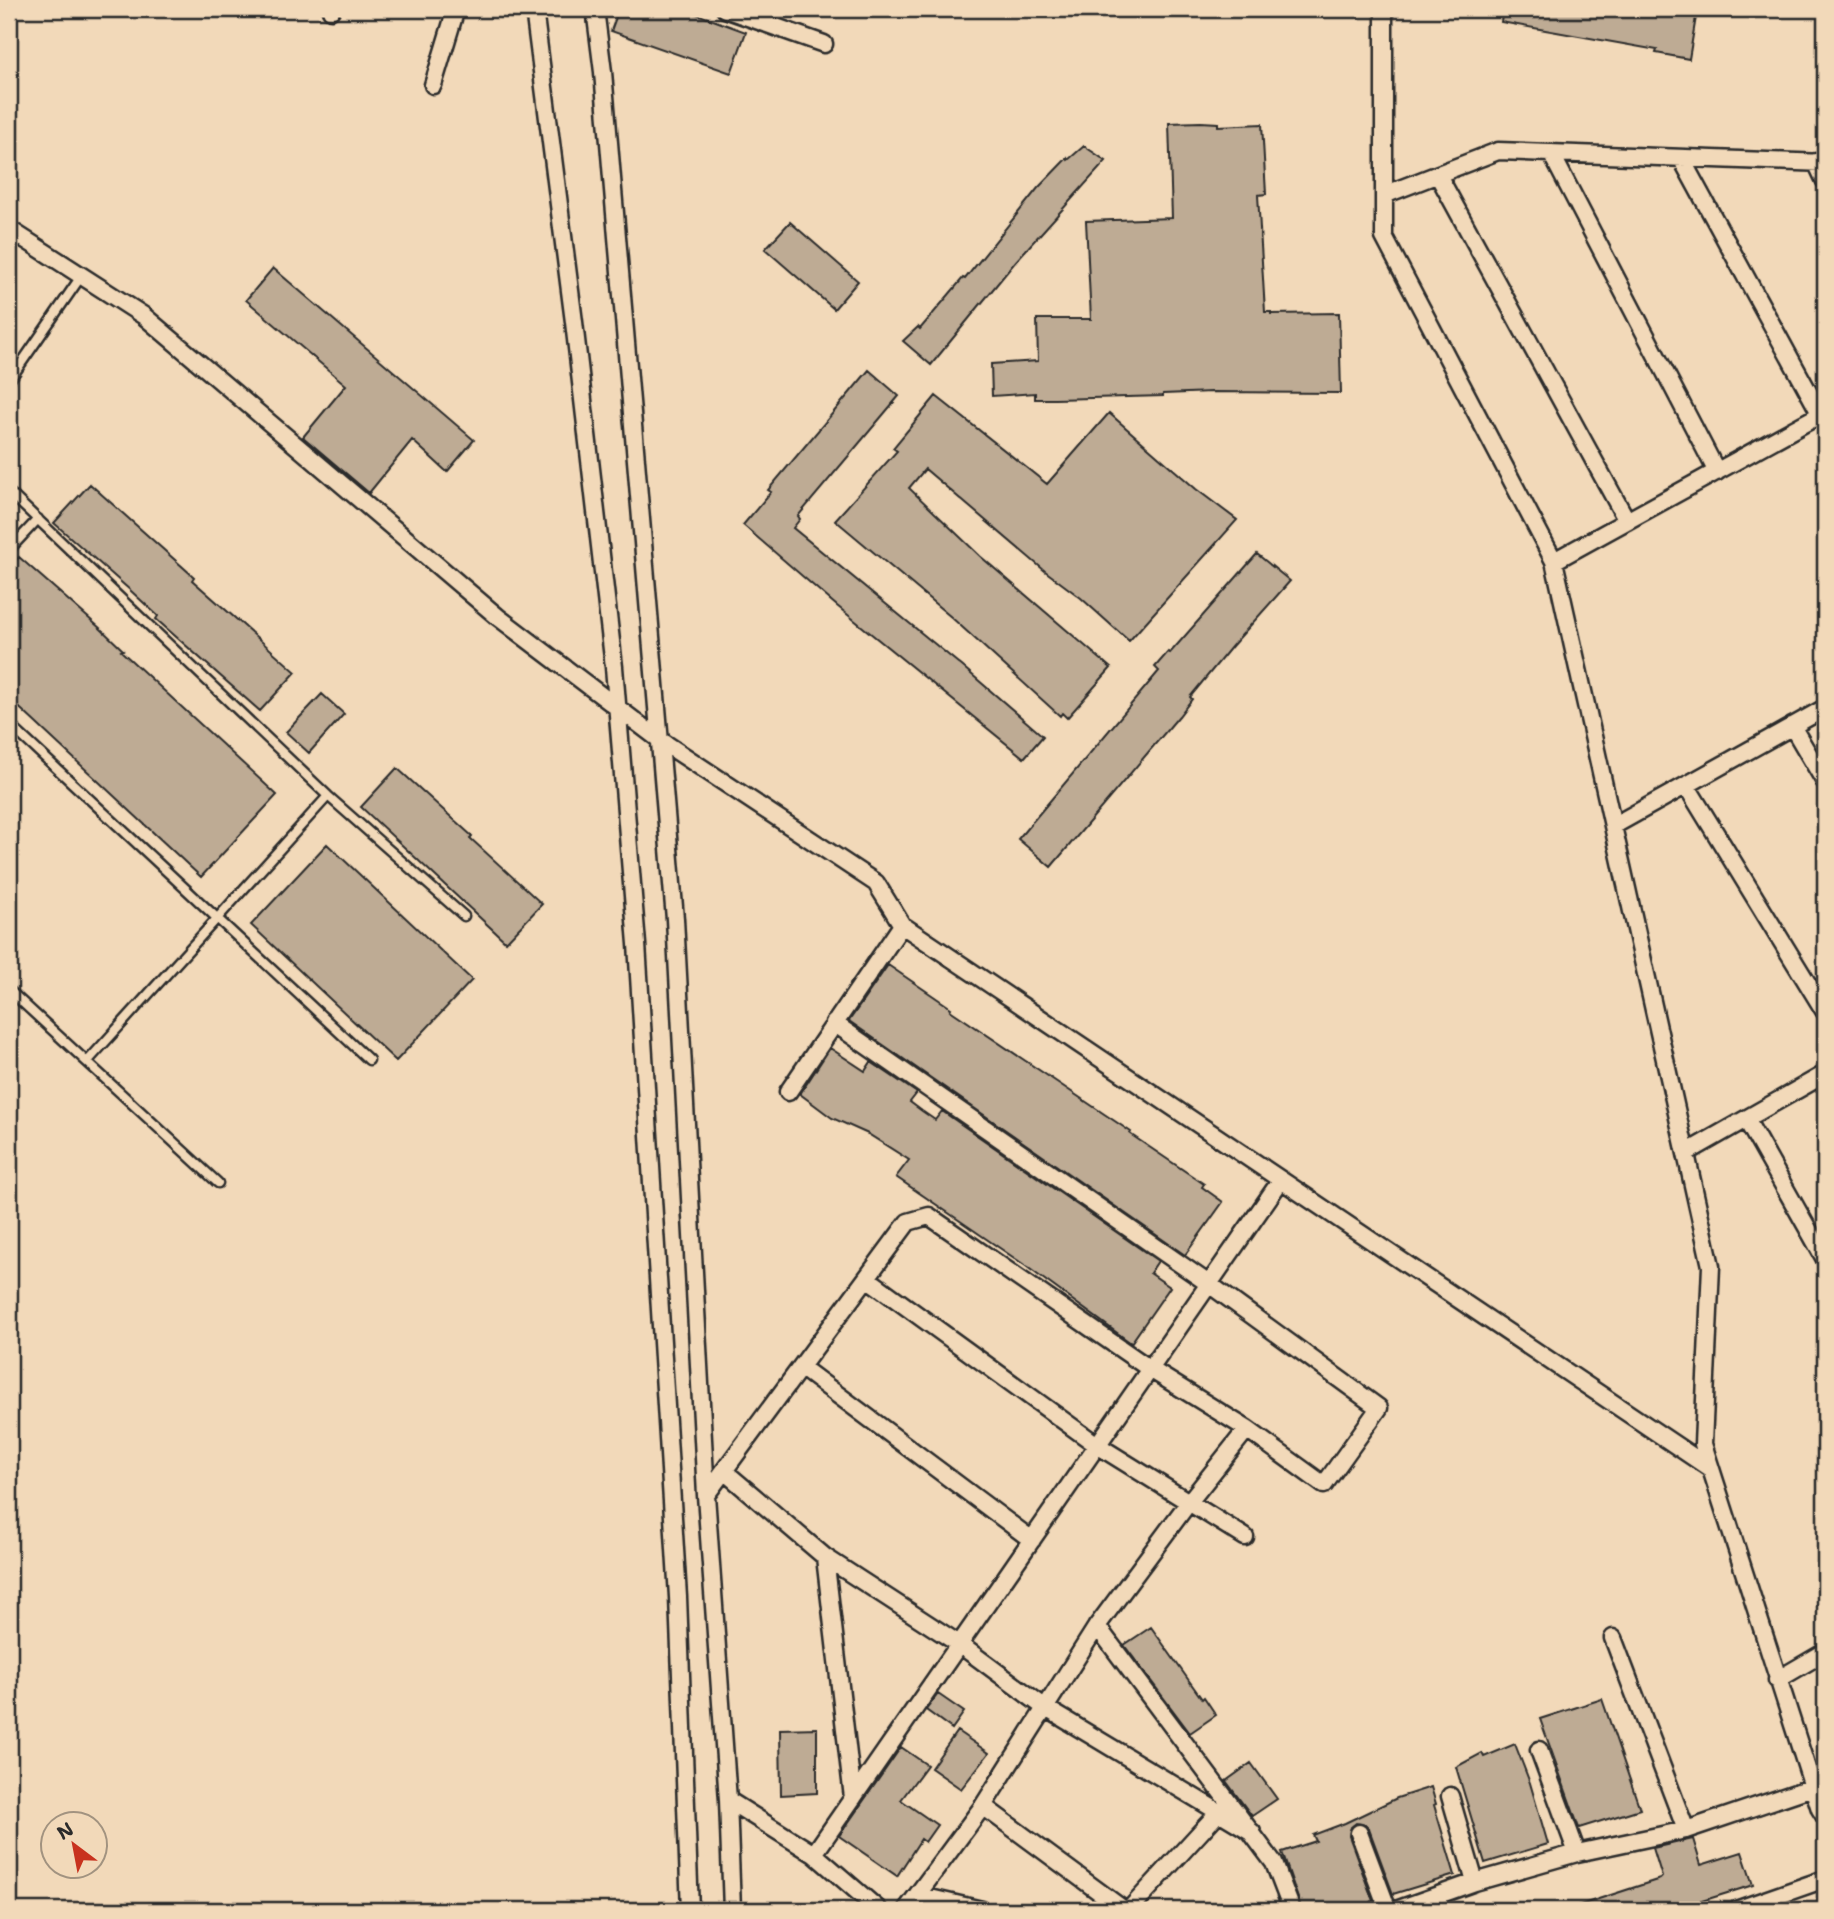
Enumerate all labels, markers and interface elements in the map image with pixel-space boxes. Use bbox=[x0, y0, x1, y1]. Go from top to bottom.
north arrow bbox=[38, 1811, 108, 1881]
text: N bbox=[52, 1816, 78, 1846]

